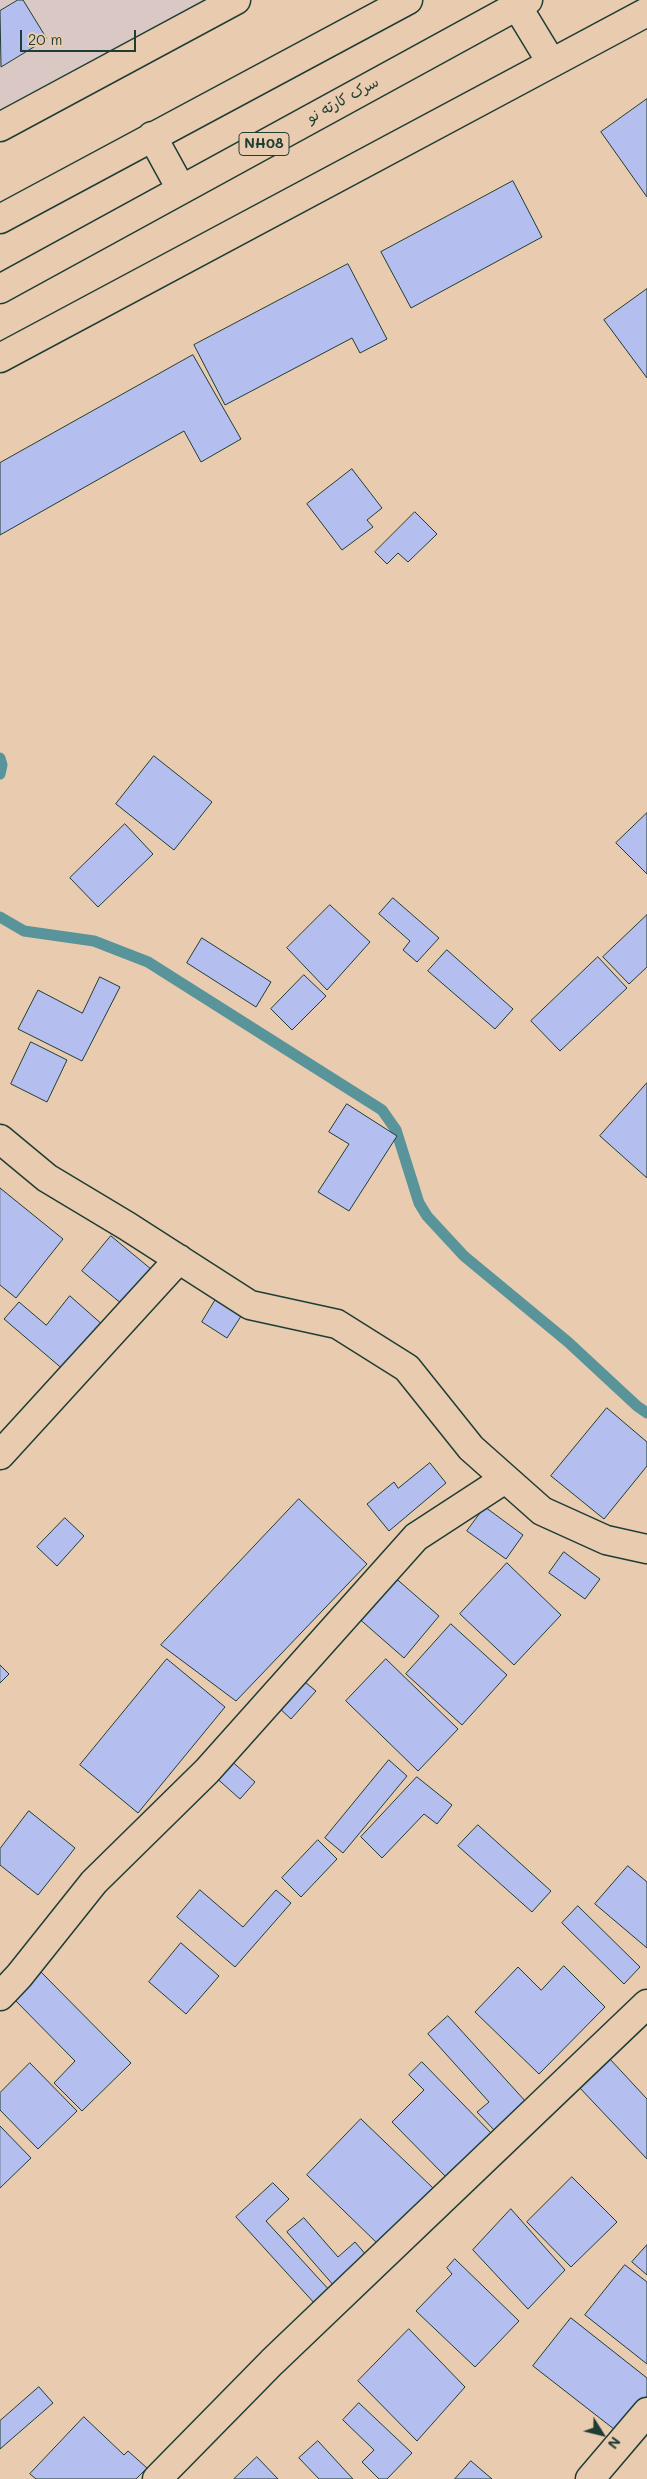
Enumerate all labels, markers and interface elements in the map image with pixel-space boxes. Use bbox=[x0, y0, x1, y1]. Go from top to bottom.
scale bar bbox=[22, 20, 139, 52]
text: 20 m bbox=[28, 29, 62, 49]
street label: سرک کارته نو bbox=[304, 73, 382, 127]
road number: NH08 bbox=[239, 132, 289, 156]
north arrow bbox=[577, 2409, 627, 2459]
text: N bbox=[604, 2433, 625, 2453]

